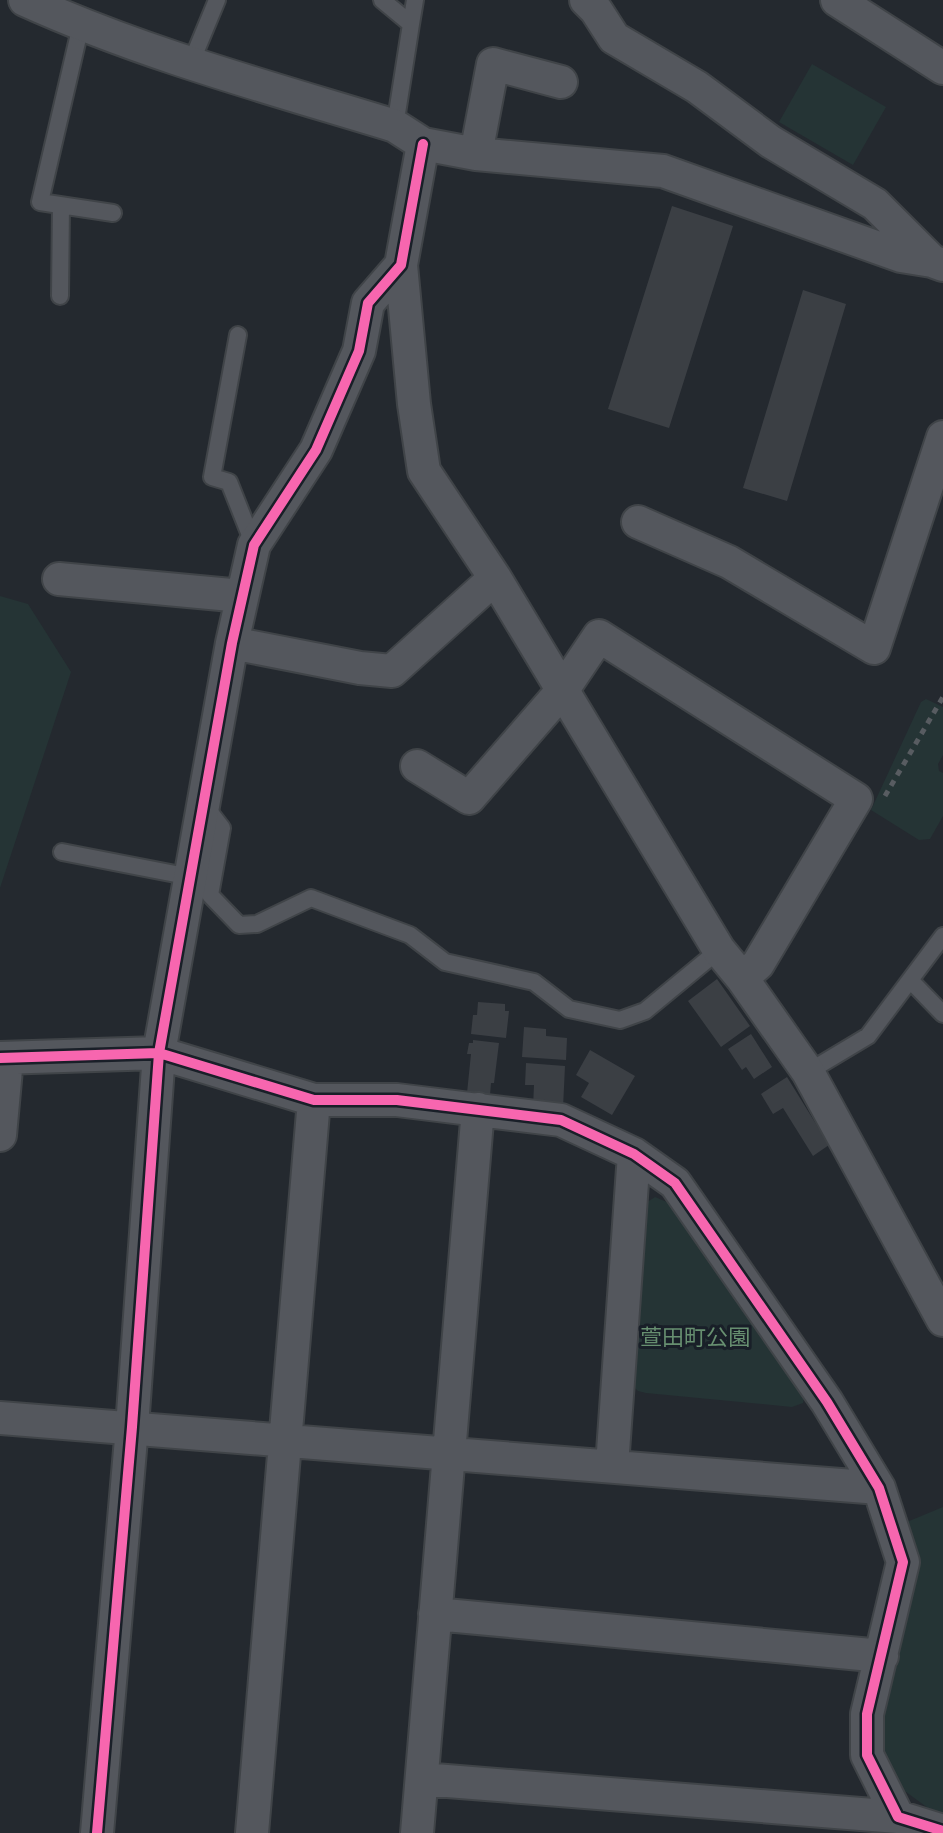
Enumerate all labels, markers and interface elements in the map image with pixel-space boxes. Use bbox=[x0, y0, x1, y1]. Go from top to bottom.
park label: 萱田町公園 bbox=[640, 1323, 750, 1351]

